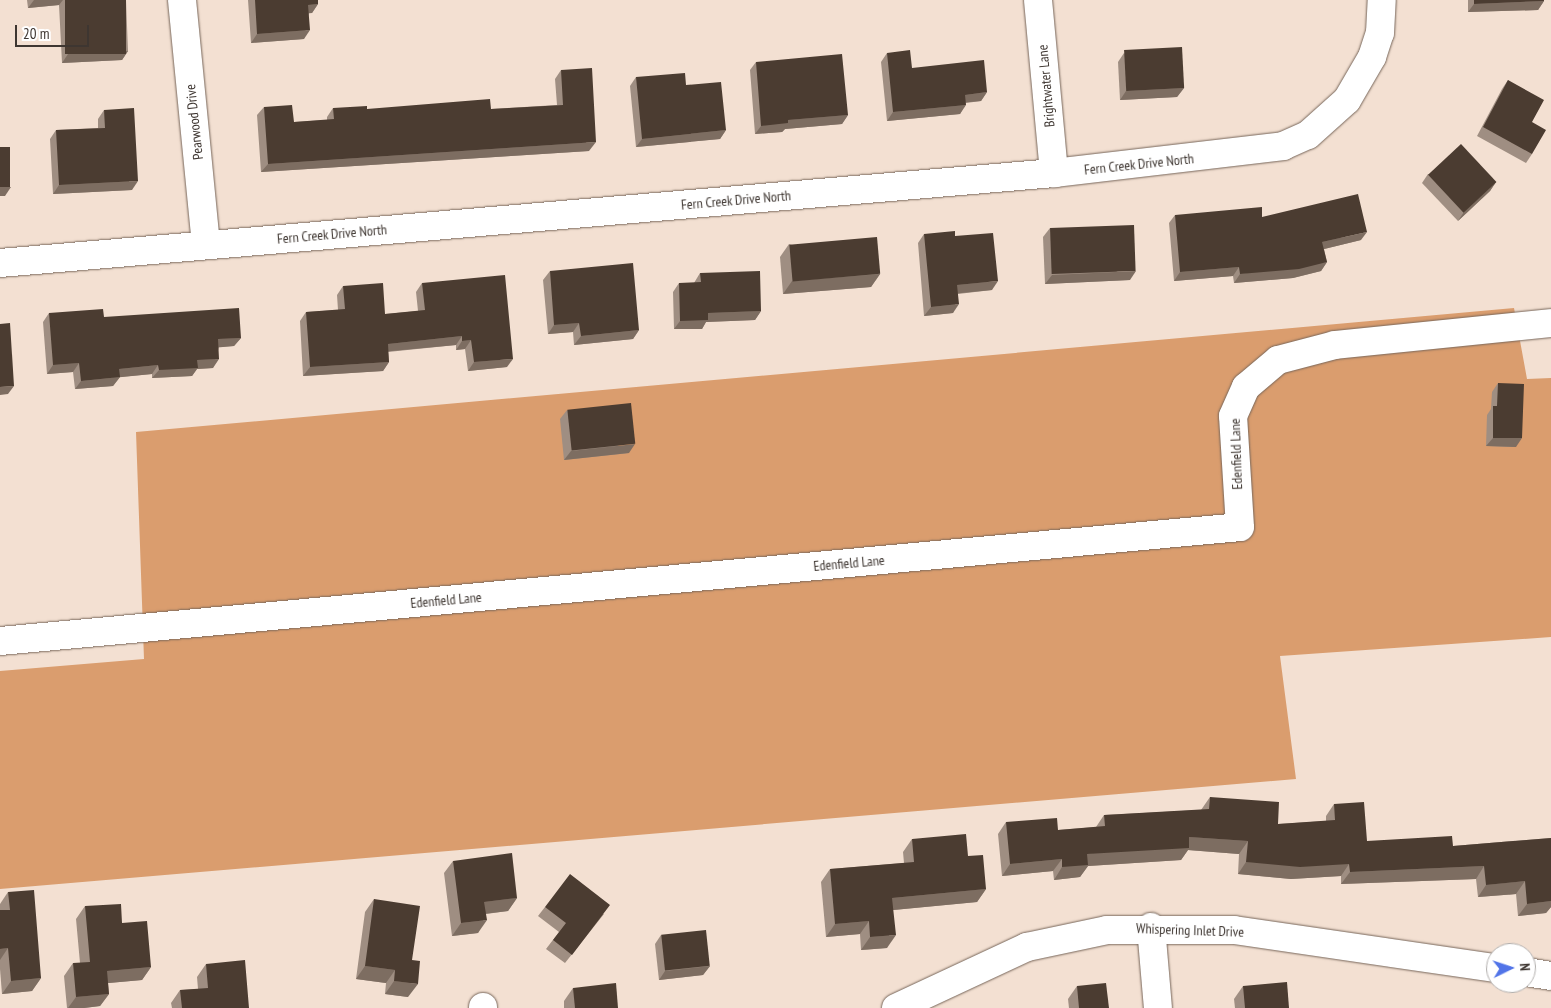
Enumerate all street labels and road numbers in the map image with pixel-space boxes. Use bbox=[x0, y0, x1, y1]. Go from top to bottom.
street label: Brightwater Lane bbox=[1034, 44, 1058, 128]
street label: Pearwood Drive bbox=[182, 83, 206, 161]
street label: Fern Creek Drive North bbox=[1083, 150, 1195, 178]
street label: Fern Creek Drive North bbox=[680, 187, 792, 213]
street label: Fern Creek Drive North bbox=[276, 221, 388, 247]
street label: Edenfield Lane bbox=[1226, 418, 1246, 490]
street label: Edenfield Lane bbox=[813, 552, 885, 574]
street label: Edenfield Lane bbox=[410, 589, 482, 611]
street label: Whispering Inlet Drive bbox=[1136, 920, 1244, 940]

